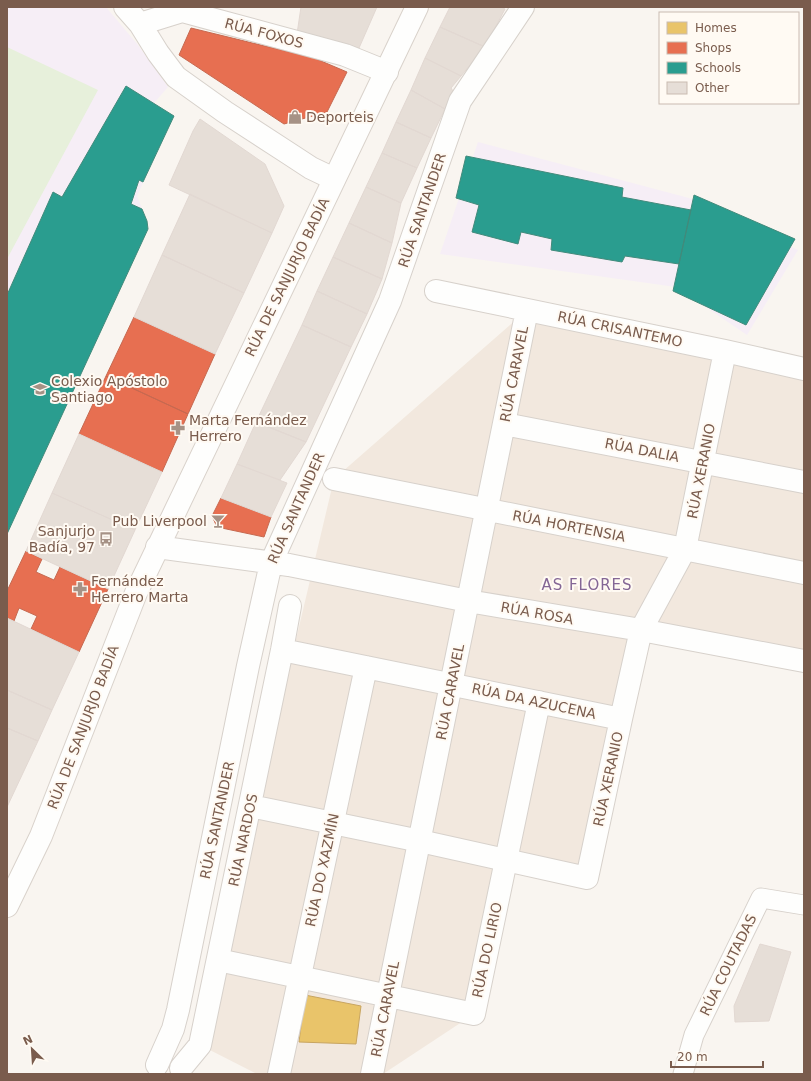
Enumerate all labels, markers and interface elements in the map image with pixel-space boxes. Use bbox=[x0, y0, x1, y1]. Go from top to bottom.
legend bbox=[659, 12, 799, 104]
street label: RÚA FOXOS bbox=[223, 14, 305, 51]
text: Homes bbox=[695, 21, 737, 35]
text: Shops bbox=[695, 41, 731, 55]
text: Schools bbox=[695, 61, 741, 75]
text: Other bbox=[695, 81, 729, 95]
shop icon: Deporteis bbox=[287, 109, 303, 125]
place label: Deporteis bbox=[306, 109, 374, 125]
street label: RÚA SANTANDER bbox=[394, 150, 449, 269]
street label: RÚA DE SANJURJO BADÍA bbox=[241, 194, 333, 359]
street label: RÚA CRISANTEMO bbox=[556, 307, 684, 350]
street label: RÚA CARAVEL bbox=[496, 324, 531, 423]
place label: Colexio Apóstolo Santiago bbox=[51, 373, 168, 405]
school or university icon: Colexio Apóstolo Santiago bbox=[32, 381, 48, 397]
place label: Marta Fernández Herrero bbox=[189, 412, 307, 444]
pharmacy icon: Marta Fernández Herrero bbox=[170, 420, 186, 436]
street label: RÚA XERANIO bbox=[683, 422, 718, 520]
street label: RÚA DALIA bbox=[603, 434, 681, 465]
street label: RÚA SANTANDER bbox=[263, 449, 328, 566]
street label: RÚA HORTENSIA bbox=[511, 506, 627, 545]
place label: Pub Liverpool bbox=[112, 513, 207, 529]
bar icon: Pub Liverpool bbox=[210, 513, 226, 529]
place label: Sanjurjo Badía, 97 bbox=[29, 523, 95, 555]
bus stop icon: Sanjurjo Badía, 97 bbox=[98, 531, 114, 547]
place label: Fernández Herrero Marta bbox=[91, 573, 189, 605]
district label: AS FLORES bbox=[541, 576, 633, 594]
pharmacy icon: Fernández Herrero Marta bbox=[72, 581, 88, 597]
street label: RÚA ROSA bbox=[499, 598, 575, 627]
street label: RÚA DE SANJURJO BADÍA bbox=[43, 642, 122, 811]
street label: RÚA CARAVEL bbox=[432, 642, 467, 741]
street label: RÚA DA AZUCENA bbox=[470, 679, 598, 722]
street label: RÚA XERANIO bbox=[589, 730, 626, 828]
street label: RÚA SANTANDER bbox=[196, 759, 237, 880]
street label: RÚA NARDOS bbox=[224, 792, 261, 888]
street label: RÚA DO XAZMÍN bbox=[301, 812, 342, 928]
street label: RÚA DO LIRIO bbox=[468, 901, 505, 999]
street label: RÚA COUTADAS bbox=[696, 911, 760, 1018]
street label: RÚA CARAVEL bbox=[367, 959, 402, 1058]
north arrow bbox=[12, 1029, 52, 1069]
text: N bbox=[21, 1033, 35, 1048]
scale bar bbox=[671, 1043, 763, 1069]
text: 20 m bbox=[677, 1050, 708, 1064]

